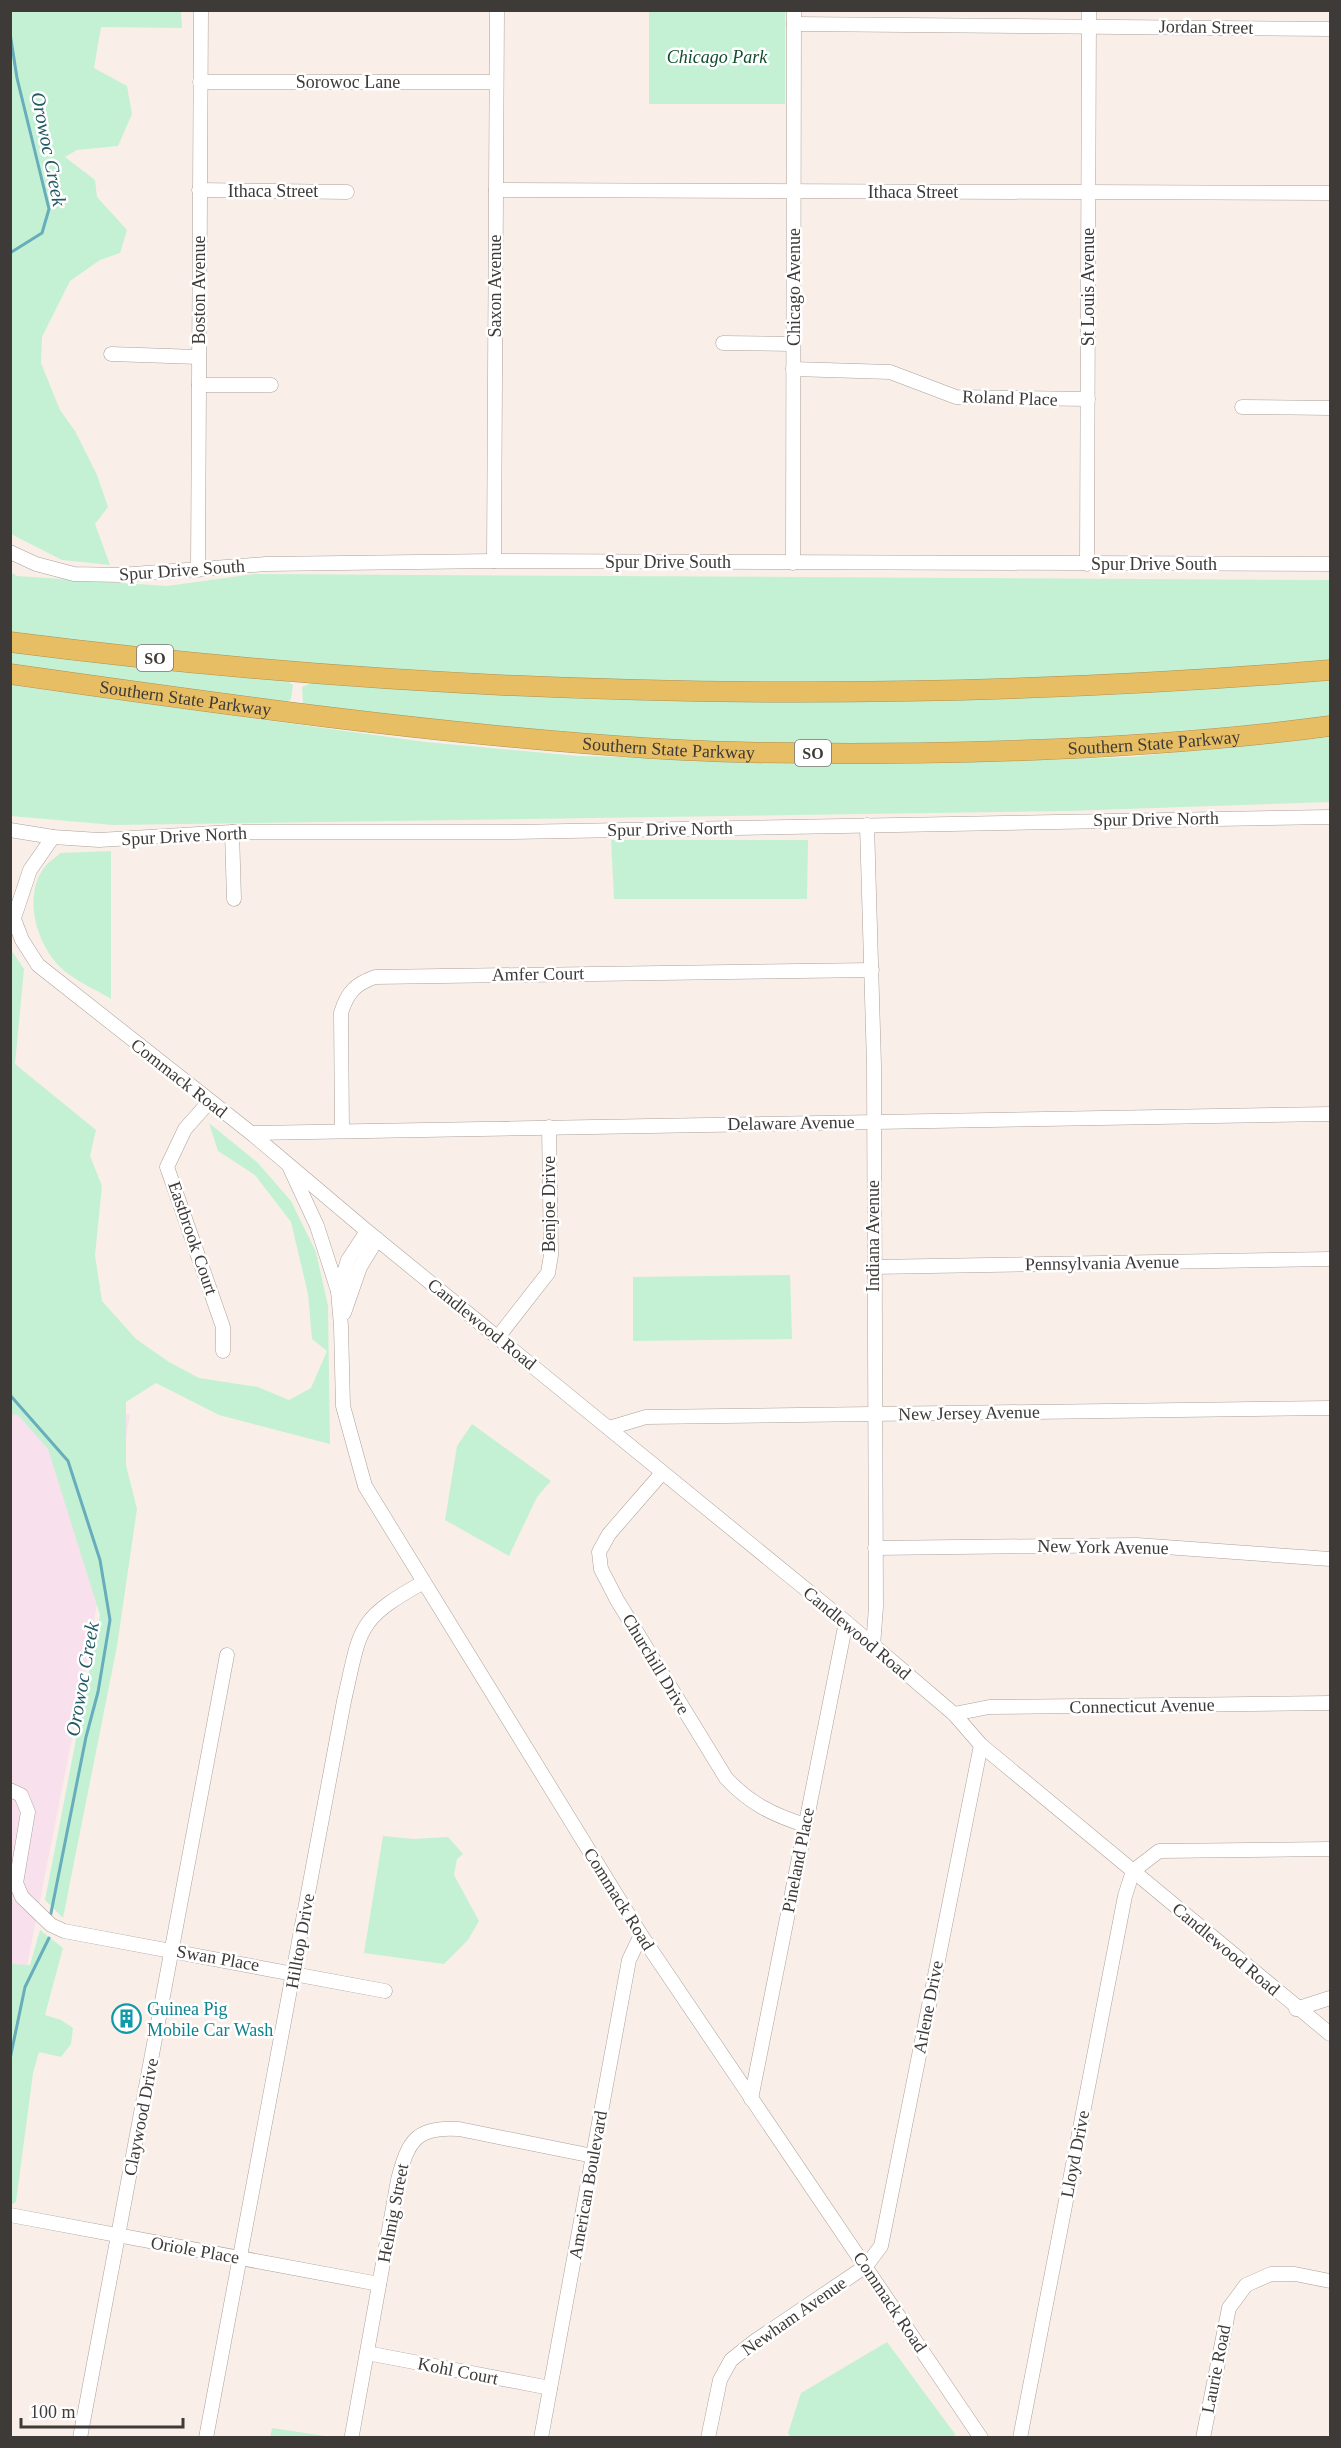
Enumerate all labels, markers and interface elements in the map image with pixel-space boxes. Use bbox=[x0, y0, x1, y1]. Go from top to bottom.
street label: Jordan Street bbox=[1159, 16, 1253, 38]
park label: Chicago Park bbox=[667, 47, 768, 67]
street label: Sorowoc Lane bbox=[296, 72, 400, 92]
water label: Orowoc Creek bbox=[27, 90, 71, 209]
street label: Ithaca Street bbox=[228, 181, 318, 201]
street label: Ithaca Street bbox=[868, 182, 958, 202]
street label: Chicago Avenue bbox=[784, 228, 804, 346]
street label: St Louis Avenue bbox=[1078, 228, 1098, 346]
street label: Saxon Avenue bbox=[485, 234, 505, 338]
street label: Boston Avenue bbox=[189, 235, 209, 345]
street label: Roland Place bbox=[962, 386, 1058, 410]
street label: Spur Drive South bbox=[605, 552, 731, 572]
street label: Spur Drive South bbox=[1091, 554, 1217, 574]
street label: Spur Drive South bbox=[118, 556, 246, 584]
road number: SO bbox=[137, 645, 173, 671]
street label: Southern State Parkway bbox=[98, 677, 272, 720]
street label: Southern State Parkway bbox=[1067, 726, 1241, 759]
street label: Southern State Parkway bbox=[581, 733, 755, 763]
road number: SO bbox=[795, 740, 831, 766]
street label: Spur Drive North bbox=[1093, 808, 1219, 830]
street label: Spur Drive North bbox=[607, 818, 733, 840]
street label: Spur Drive North bbox=[121, 823, 247, 849]
street label: Amfer Court bbox=[492, 963, 584, 985]
street label: Commack Road bbox=[127, 1034, 231, 1122]
street label: Delaware Avenue bbox=[727, 1112, 855, 1134]
street label: Benjoe Drive bbox=[539, 1156, 559, 1252]
street label: Eastbrook Court bbox=[164, 1179, 222, 1297]
street label: Indiana Avenue bbox=[863, 1180, 883, 1292]
street label: Pennsylvania Avenue bbox=[1025, 1252, 1179, 1274]
street label: Candlewood Road bbox=[424, 1274, 540, 1374]
street label: New Jersey Avenue bbox=[898, 1402, 1040, 1424]
street label: New York Avenue bbox=[1037, 1536, 1169, 1558]
street label: Candlewood Road bbox=[799, 1582, 915, 1684]
street label: Churchill Drive bbox=[618, 1610, 694, 1718]
water label: Orowoc Creek bbox=[61, 1619, 103, 1738]
street label: Connecticut Avenue bbox=[1069, 1695, 1215, 1717]
street label: Pineland Place bbox=[778, 1806, 818, 1914]
street label: Commack Road bbox=[580, 1844, 658, 1954]
street label: Hilltop Drive bbox=[282, 1892, 318, 1990]
street label: Candlewood Road bbox=[1168, 1898, 1284, 2000]
street label: Swan Place bbox=[175, 1941, 261, 1975]
street label: Arlene Drive bbox=[909, 1959, 947, 2055]
place label: Guinea Pig Mobile Car Wash bbox=[147, 1999, 273, 2040]
building icon: Guinea Pig Mobile Car Wash bbox=[110, 2003, 142, 2035]
street label: Claywood Drive bbox=[120, 2056, 162, 2178]
street label: American Boulevard bbox=[565, 2109, 611, 2261]
street label: Lloyd Drive bbox=[1057, 2109, 1093, 2199]
street label: Helmig Street bbox=[374, 2162, 412, 2264]
street label: Oriole Place bbox=[149, 2232, 241, 2268]
street label: Commack Road bbox=[849, 2248, 931, 2356]
street label: Newham Avenue bbox=[738, 2272, 850, 2360]
street label: Laurie Road bbox=[1198, 2323, 1234, 2415]
street label: Kohl Court bbox=[416, 2353, 500, 2389]
scale bar bbox=[21, 2391, 183, 2429]
text: 100 m bbox=[30, 2402, 76, 2422]

